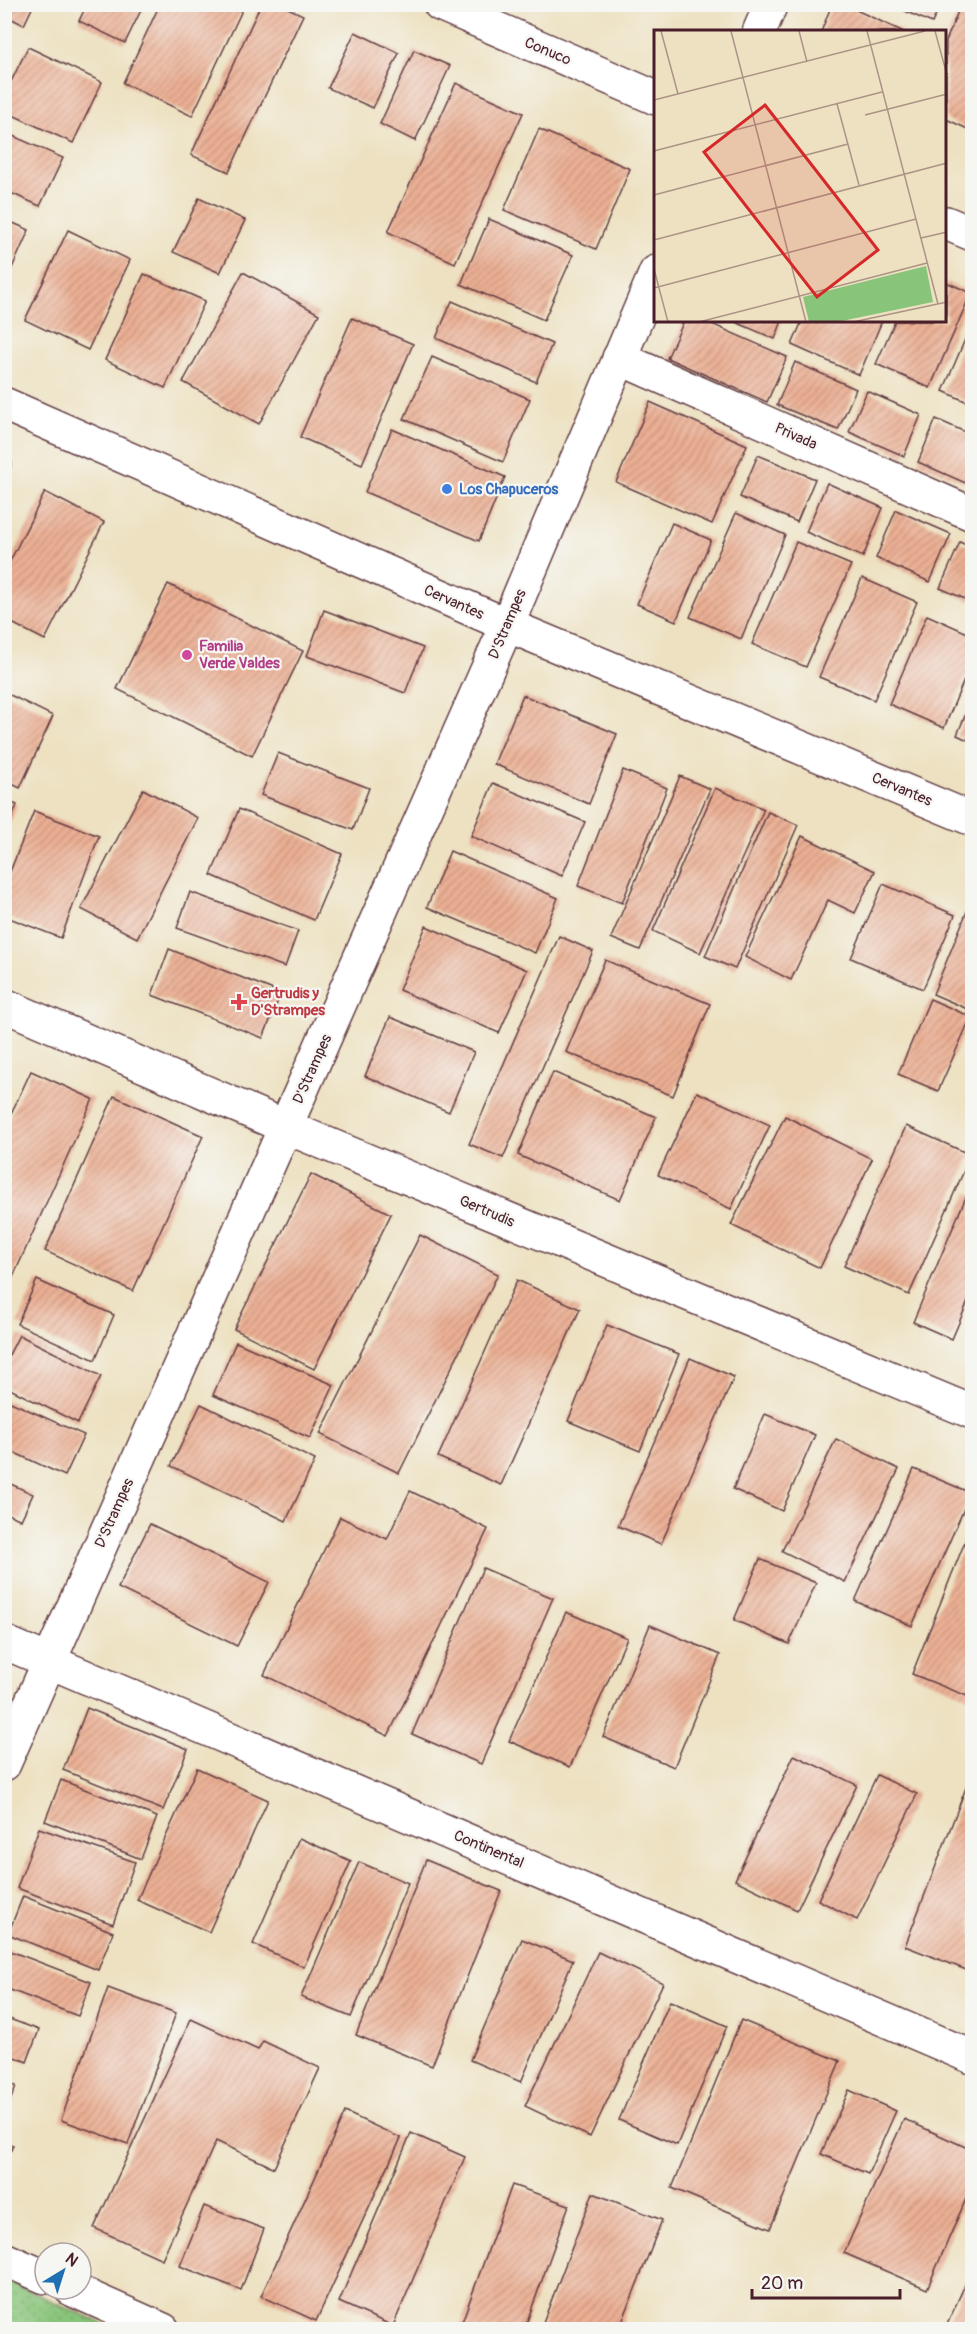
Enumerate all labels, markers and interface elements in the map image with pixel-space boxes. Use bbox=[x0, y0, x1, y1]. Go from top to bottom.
inset map bbox=[654, 30, 947, 322]
street label: Conuco bbox=[522, 33, 574, 70]
street label: Privada bbox=[772, 419, 820, 454]
place label: Los Chapuceros bbox=[459, 480, 558, 499]
marker: Los Chapuceros bbox=[440, 482, 454, 496]
street label: Cervantes bbox=[421, 581, 487, 624]
street label: D'Strampes bbox=[484, 586, 531, 662]
place label: Familia Verde Valdes bbox=[199, 637, 280, 673]
marker: Familia Verde Valdes bbox=[180, 648, 194, 662]
street label: Cervantes bbox=[869, 768, 935, 811]
place label: Gertrudis y D'Strampes bbox=[251, 984, 325, 1020]
marker: Gertrudis y D'Strampes bbox=[232, 995, 246, 1009]
street label: D'Strampes bbox=[289, 1031, 336, 1107]
street label: Gertrudis bbox=[456, 1191, 518, 1232]
street label: D'Strampes bbox=[91, 1475, 138, 1551]
street label: Continental bbox=[451, 1826, 527, 1873]
north arrow bbox=[33, 2241, 93, 2301]
text: N bbox=[61, 2249, 82, 2271]
scale bar bbox=[752, 2262, 900, 2300]
text: 20 m bbox=[761, 2272, 803, 2295]

